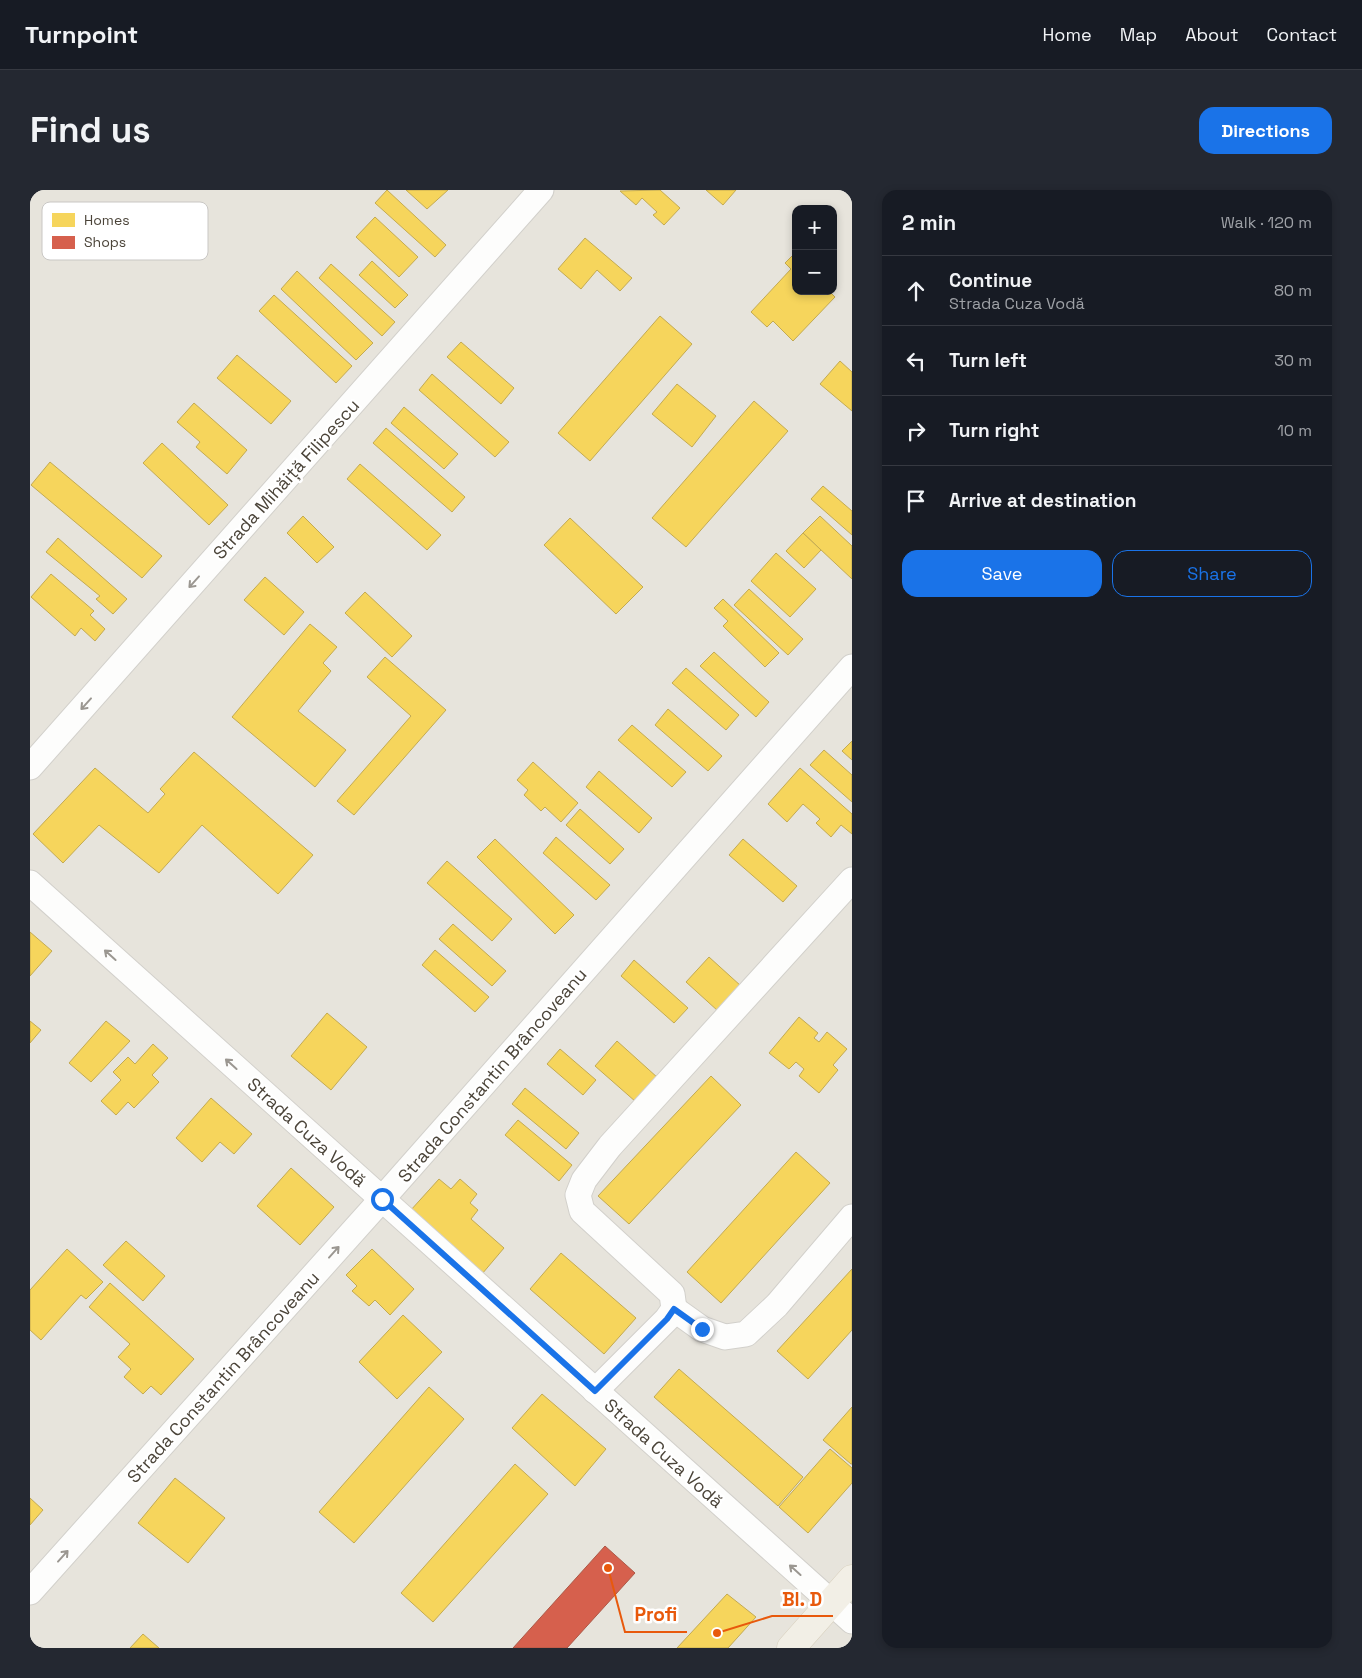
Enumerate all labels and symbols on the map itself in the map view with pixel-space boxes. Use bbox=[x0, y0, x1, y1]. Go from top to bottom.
legend bbox=[42, 202, 208, 260]
text: Homes bbox=[84, 211, 130, 229]
text: Shops bbox=[84, 233, 126, 251]
street label: Strada Mihăiță Filipescu bbox=[208, 394, 364, 564]
one-way arrow bbox=[188, 576, 200, 589]
one-way arrow bbox=[80, 697, 92, 710]
one-way arrow bbox=[104, 949, 117, 961]
street label: Strada Constantin Brâncoveanu bbox=[393, 963, 591, 1187]
one-way arrow bbox=[225, 1058, 238, 1070]
street label: Strada Cuza Vodă bbox=[243, 1072, 371, 1192]
route start bbox=[371, 1188, 394, 1211]
one-way arrow bbox=[329, 1246, 340, 1259]
street label: Strada Constantin Brâncoveanu bbox=[122, 1266, 324, 1488]
route end bbox=[691, 1318, 714, 1341]
street label: Strada Cuza Vodă bbox=[600, 1393, 728, 1513]
one-way arrow bbox=[57, 1549, 68, 1562]
one-way arrow bbox=[788, 1564, 801, 1576]
callout: Bl. D bbox=[772, 1582, 833, 1616]
text: Bl. D bbox=[782, 1587, 822, 1612]
callout: Profi bbox=[625, 1598, 687, 1632]
text: Profi bbox=[635, 1602, 677, 1627]

